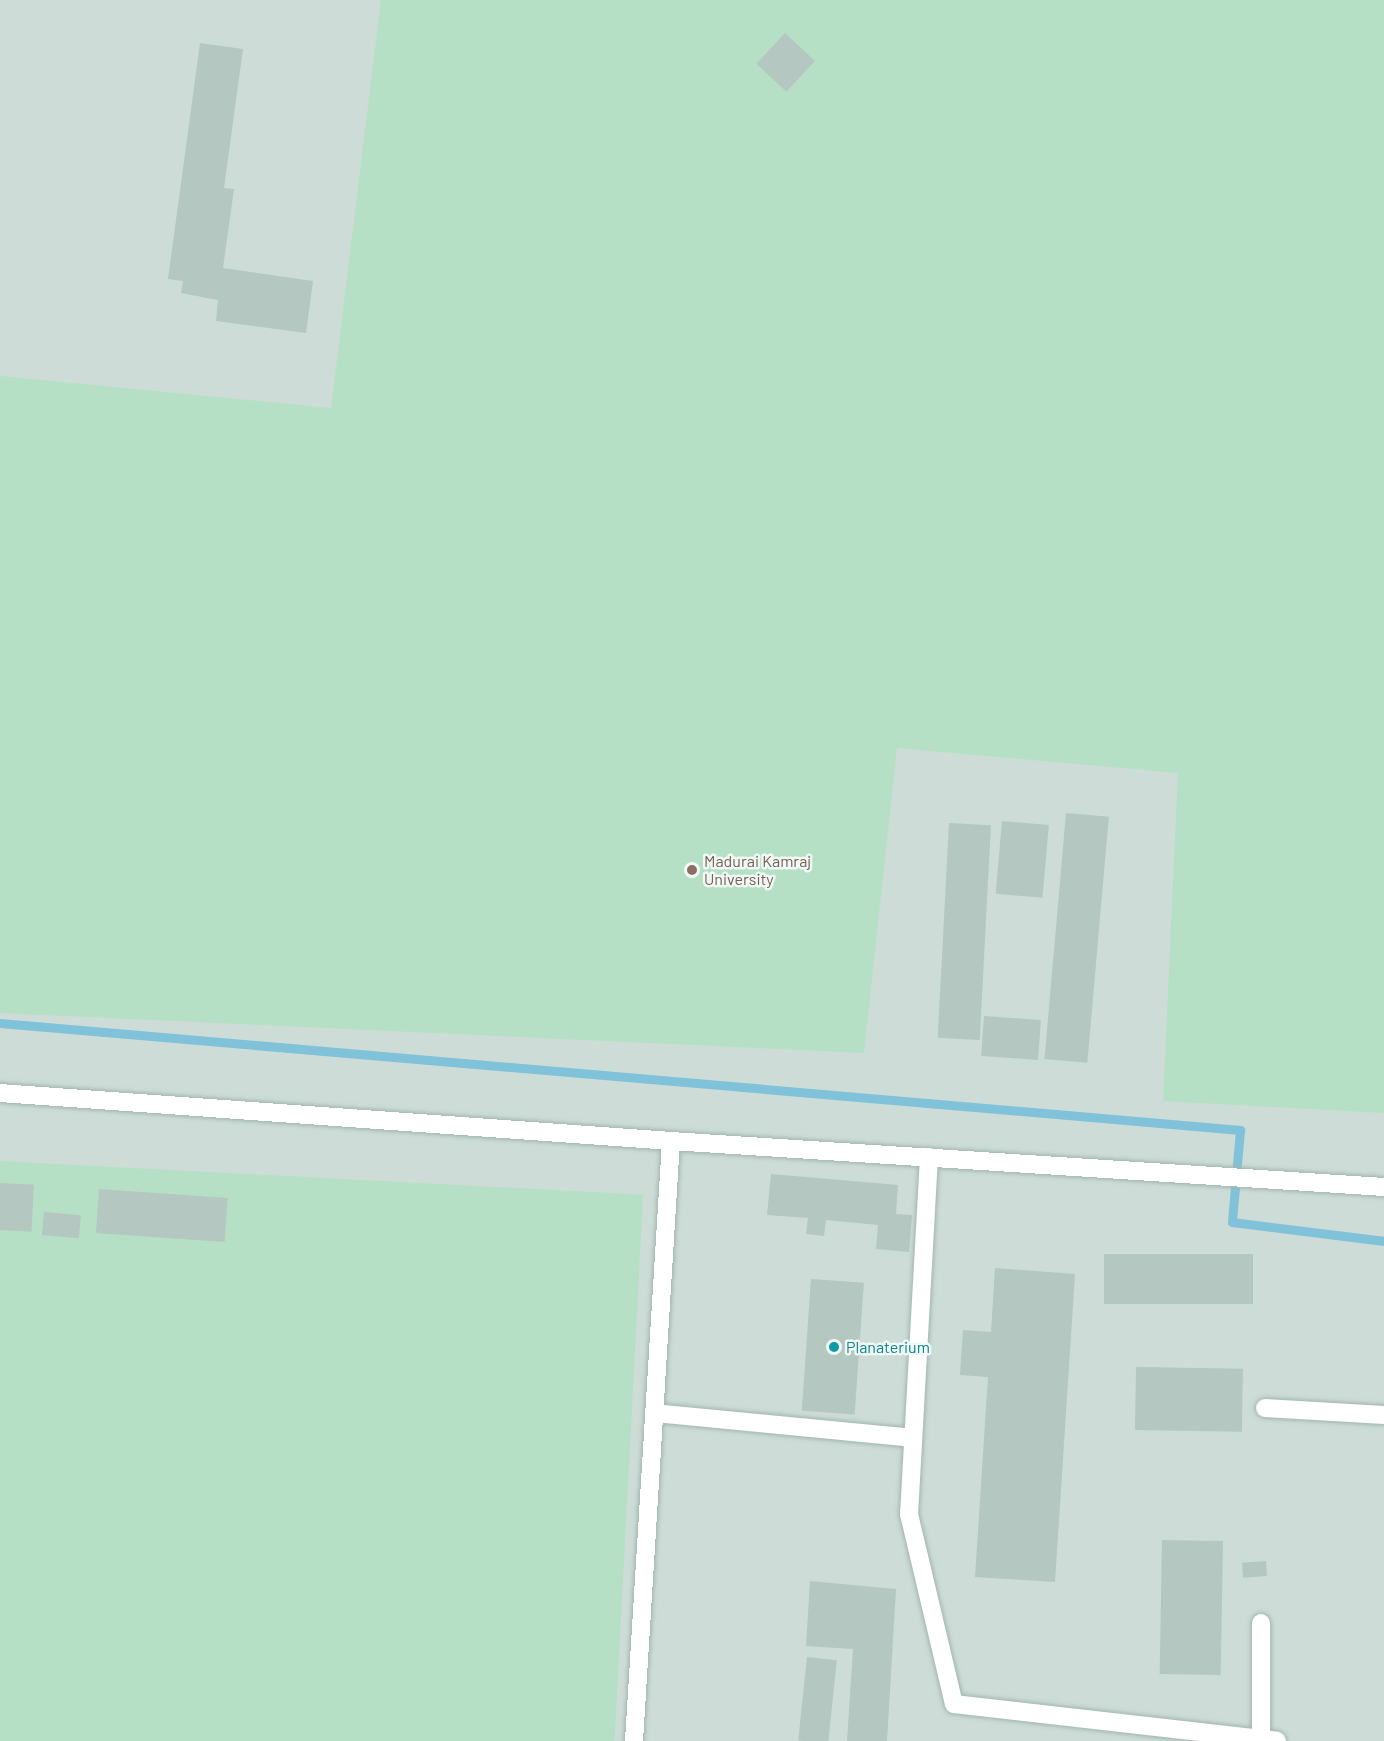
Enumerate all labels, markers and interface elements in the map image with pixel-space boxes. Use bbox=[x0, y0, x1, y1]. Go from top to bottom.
place label: Madurai Kamraj University bbox=[704, 851, 811, 889]
marker: Madurai Kamraj University bbox=[685, 863, 699, 877]
place label: Planaterium bbox=[846, 1337, 930, 1357]
marker: Planaterium bbox=[827, 1340, 841, 1354]

